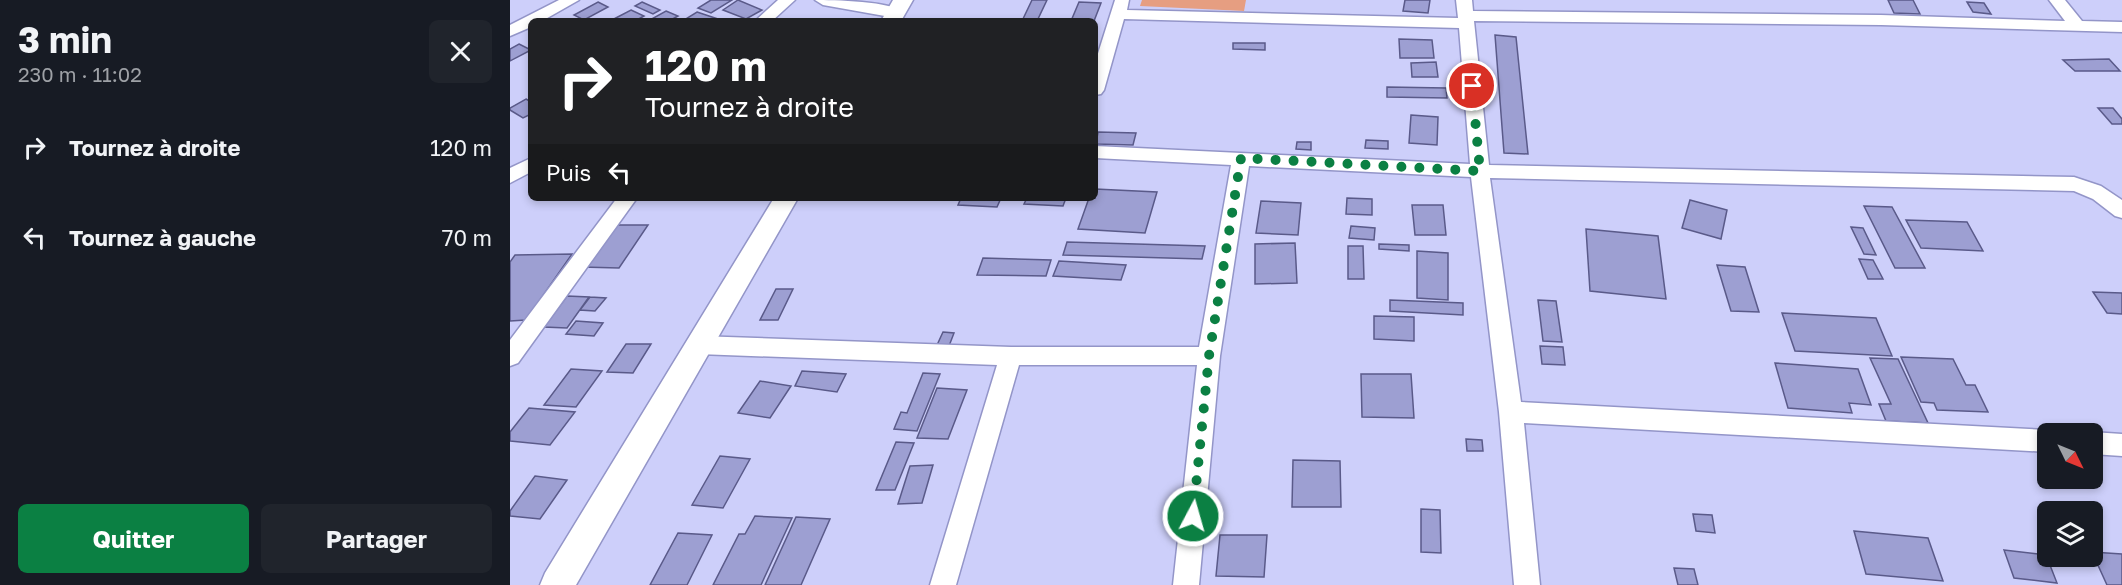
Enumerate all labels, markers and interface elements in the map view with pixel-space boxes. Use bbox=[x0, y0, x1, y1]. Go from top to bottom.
text: 3 min bbox=[18, 18, 112, 61]
button: close bbox=[429, 20, 492, 83]
text: 120 m bbox=[645, 40, 767, 90]
icon: right bbox=[546, 42, 624, 120]
pin bbox=[1446, 60, 1497, 111]
text: 230 m · 11:02 bbox=[18, 62, 142, 86]
icon: arrive bbox=[1455, 69, 1488, 102]
text: Tournez à droite bbox=[645, 91, 854, 123]
icon: right bbox=[18, 131, 51, 164]
text: Tournez à droite bbox=[69, 134, 240, 161]
text: 120 m bbox=[430, 134, 492, 161]
icon: left bbox=[603, 156, 636, 189]
text: Puis bbox=[546, 159, 591, 186]
icon: left bbox=[18, 221, 51, 254]
text: Tournez à gauche bbox=[69, 224, 256, 251]
text: 70 m bbox=[442, 224, 492, 251]
north arrow bbox=[2037, 423, 2103, 489]
map controls bbox=[2037, 423, 2103, 567]
position arrow bbox=[1161, 484, 1225, 548]
button: layers bbox=[2037, 501, 2103, 567]
button: Quitter bbox=[18, 504, 249, 573]
button: Partager bbox=[261, 504, 492, 573]

